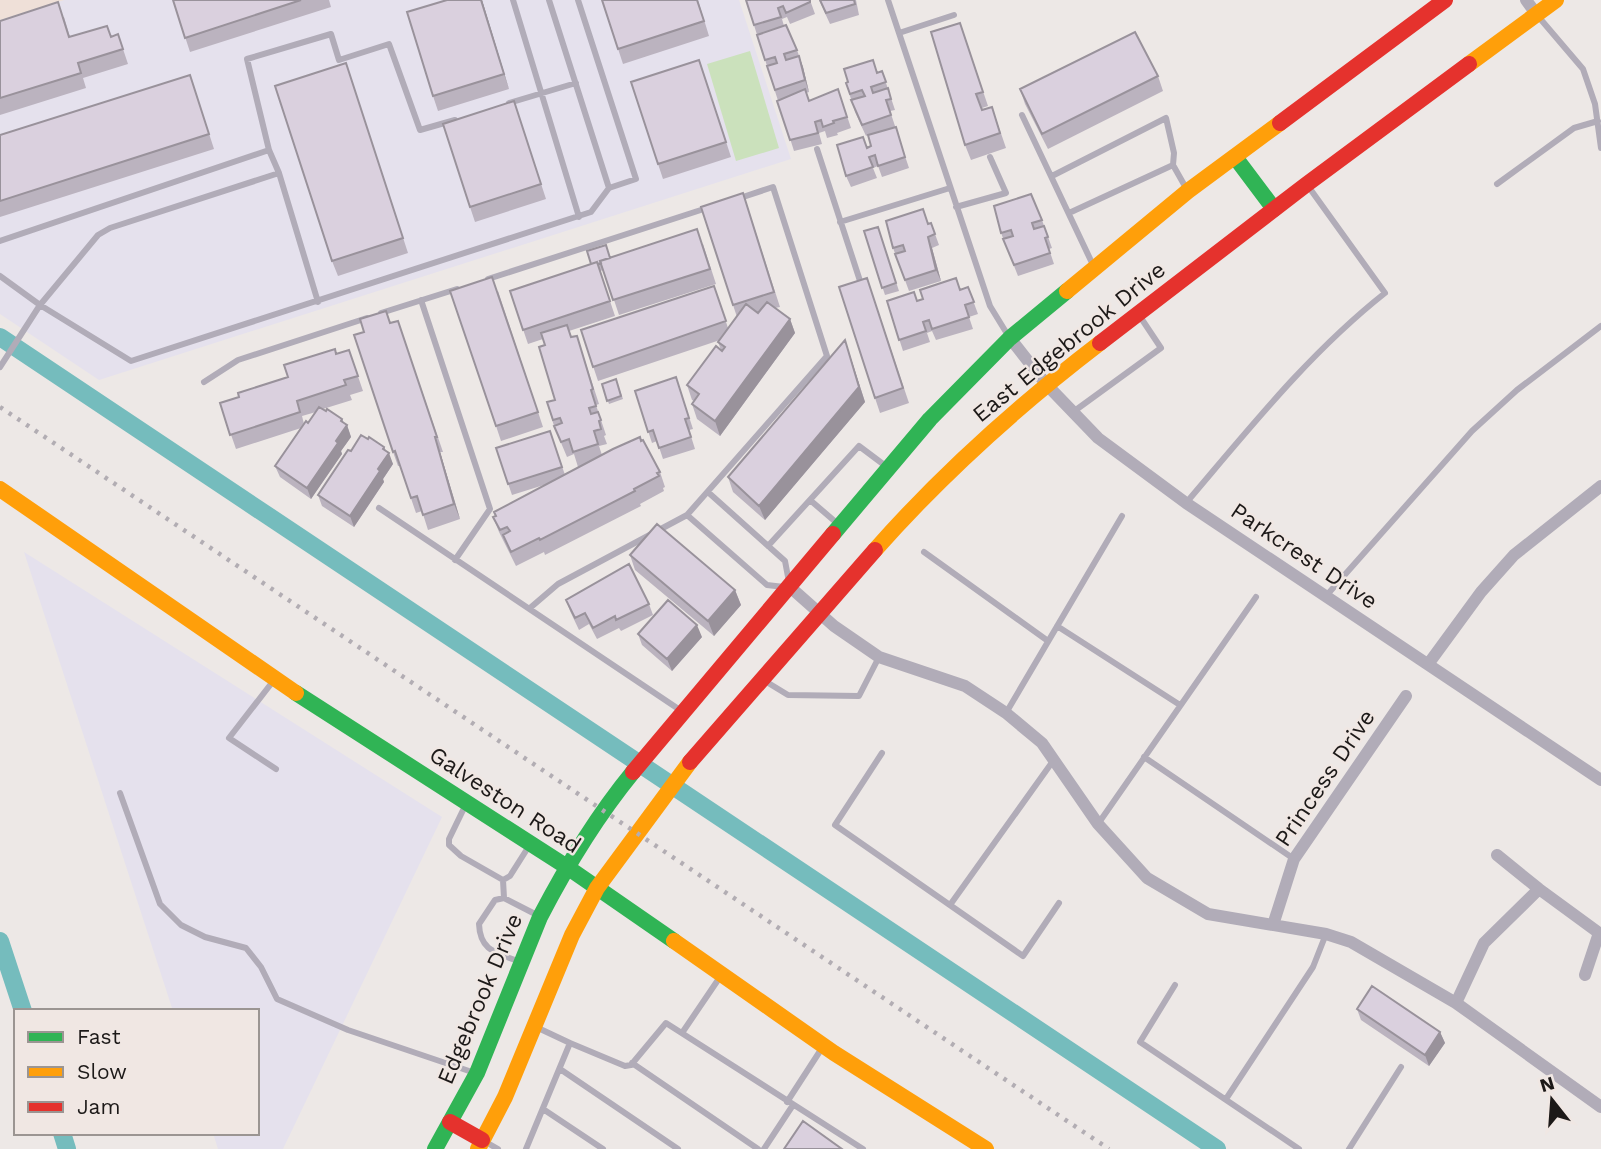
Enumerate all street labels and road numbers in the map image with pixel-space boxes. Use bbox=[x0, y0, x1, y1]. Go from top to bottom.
street label: East Edgebrook Drive bbox=[967, 256, 1171, 428]
street label: Parkcrest Drive bbox=[1226, 497, 1382, 615]
street label: Princess Drive bbox=[1269, 704, 1381, 852]
street label: Galveston Road bbox=[424, 741, 586, 859]
street label: Edgebrook Drive bbox=[432, 910, 528, 1088]

